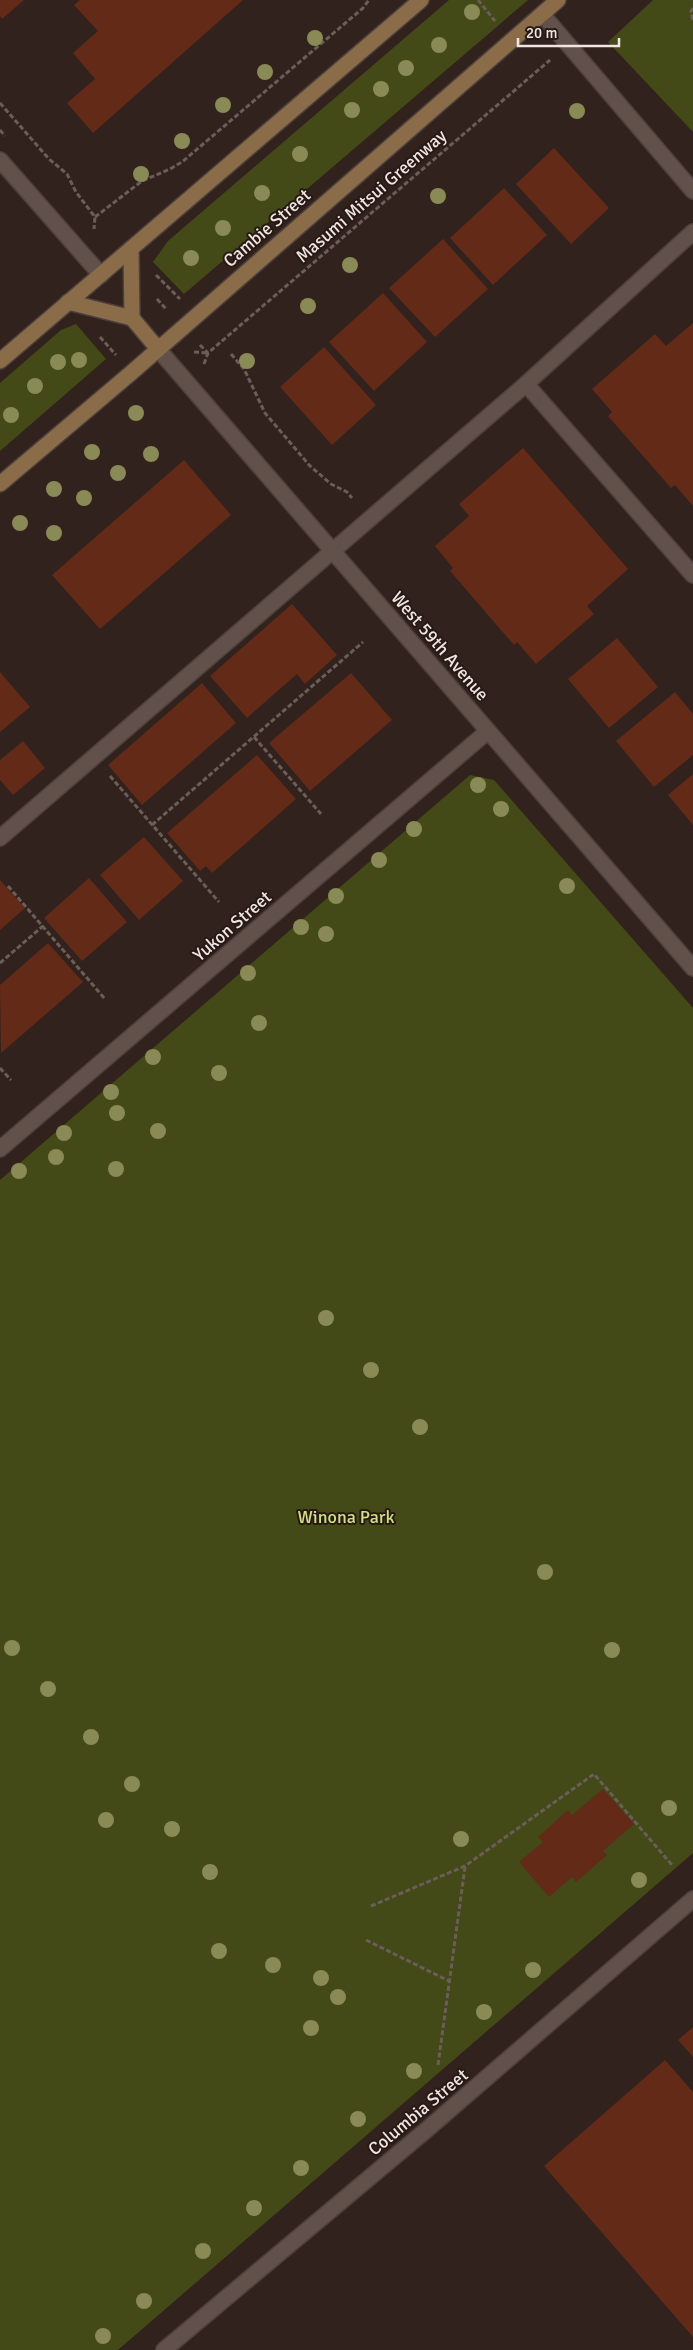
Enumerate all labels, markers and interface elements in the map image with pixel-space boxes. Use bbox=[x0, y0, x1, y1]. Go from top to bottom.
scale bar bbox=[518, 15, 619, 47]
text: 20 m bbox=[526, 24, 557, 42]
street label: Masumi Mitsui Greenway bbox=[291, 124, 451, 267]
street label: Cambie Street bbox=[219, 184, 315, 272]
street label: West 59th Avenue bbox=[387, 587, 493, 705]
street label: Yukon Street bbox=[188, 886, 276, 966]
park label: Winona Park bbox=[298, 1506, 394, 1528]
street label: Columbia Street bbox=[364, 2064, 472, 2160]

